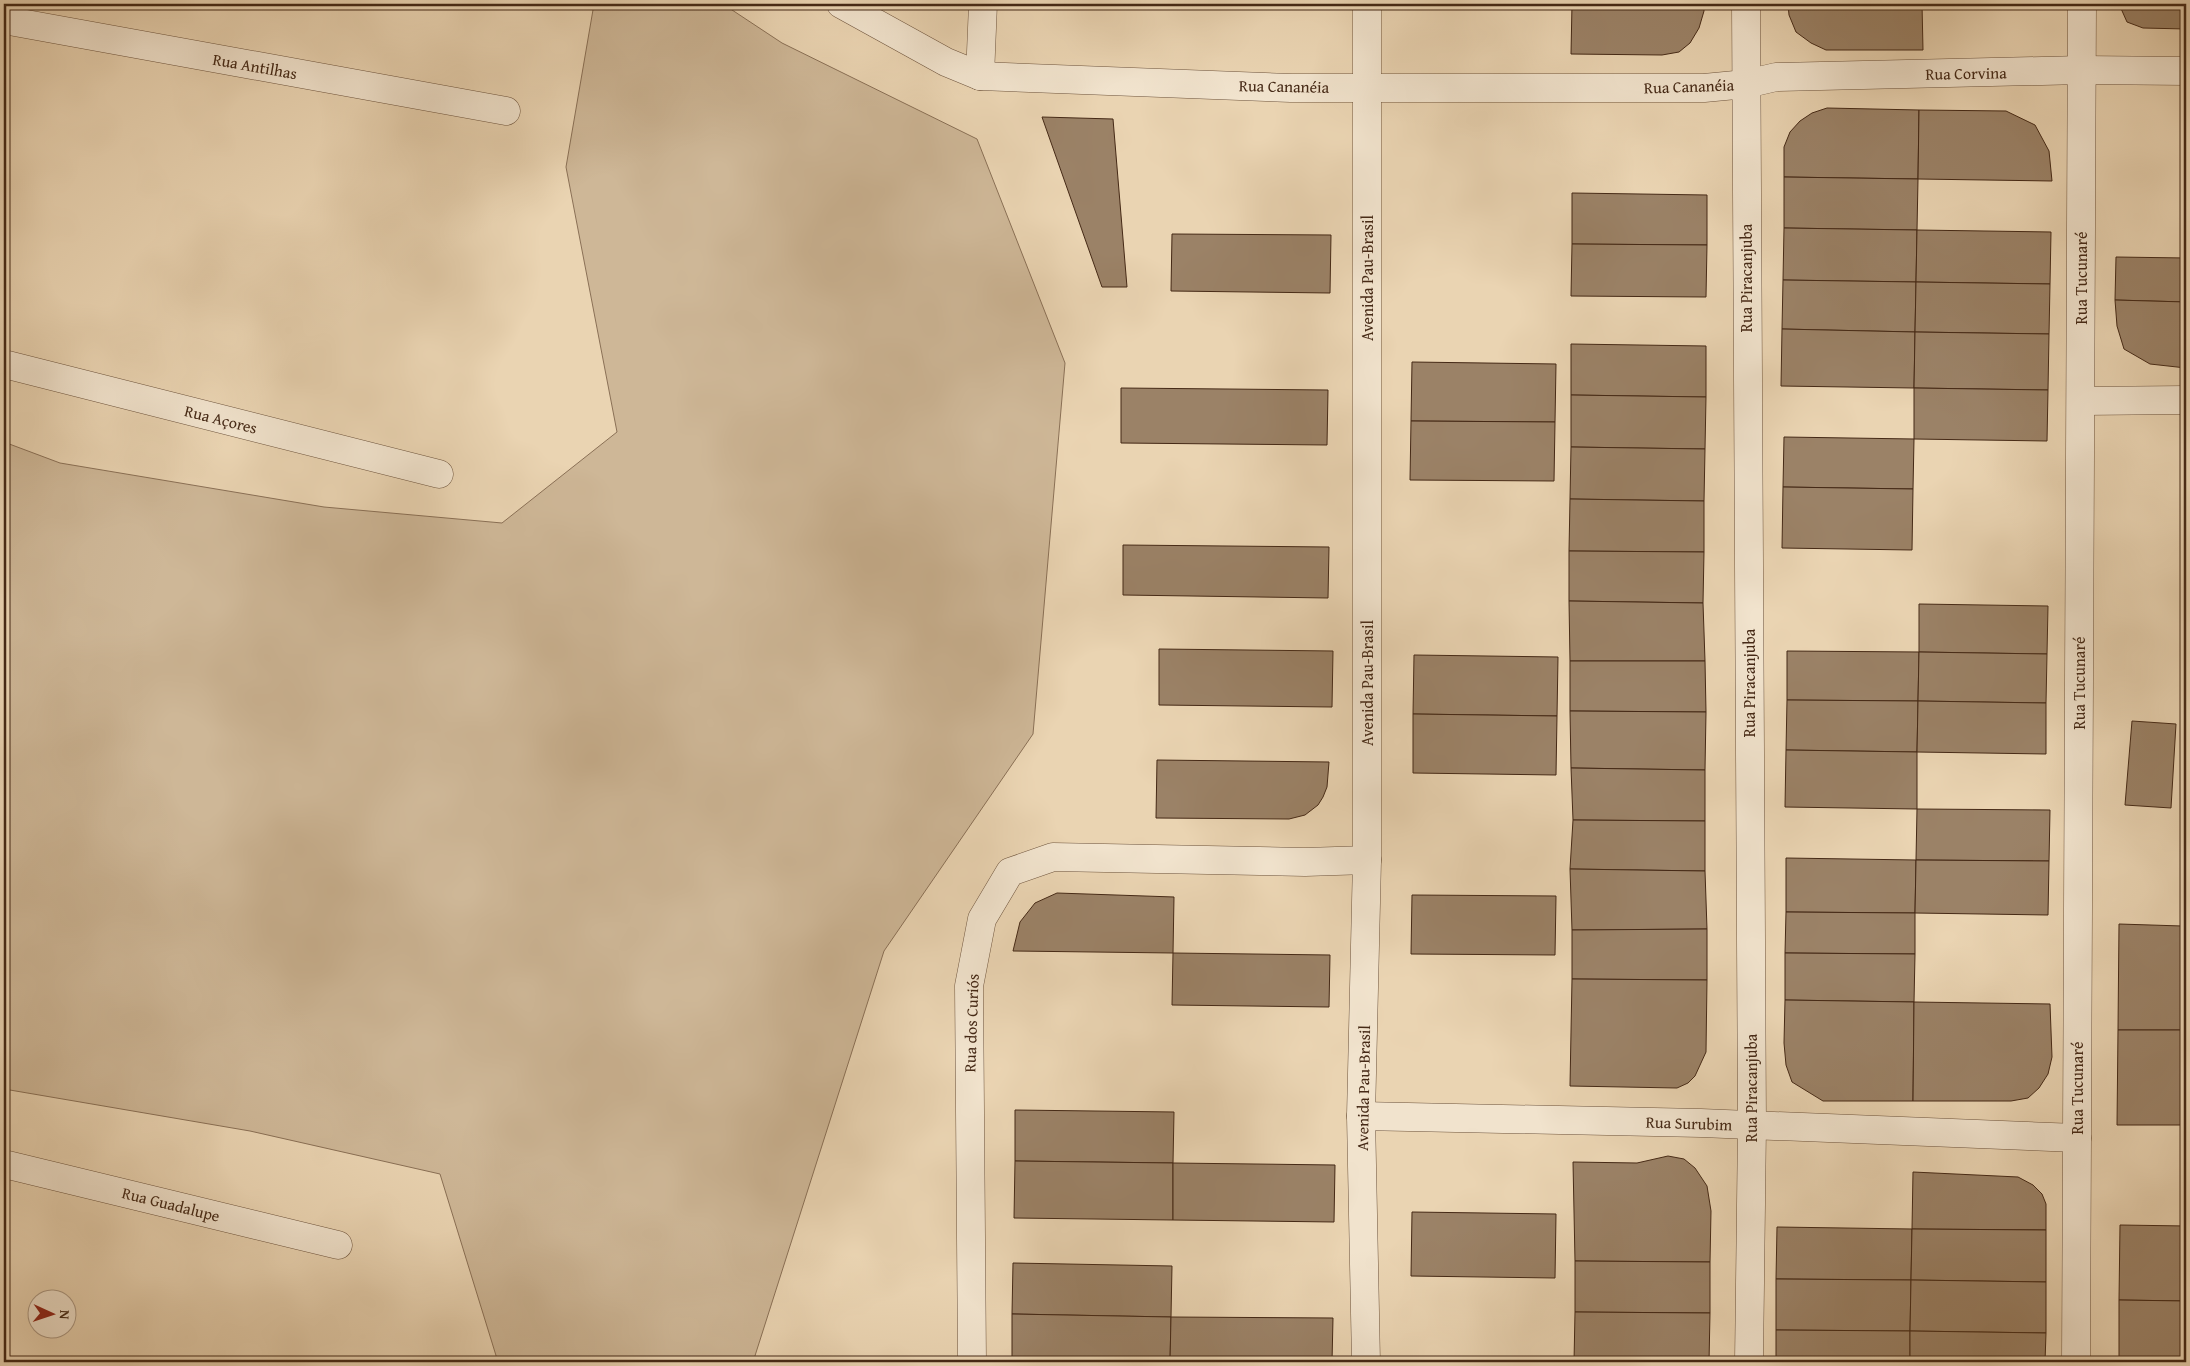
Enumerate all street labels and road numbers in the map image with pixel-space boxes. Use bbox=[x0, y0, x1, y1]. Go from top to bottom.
street label: Rua Antilhas bbox=[211, 47, 299, 85]
street label: Rua Corvina bbox=[1925, 60, 2007, 86]
street label: Rua Cananéia bbox=[1643, 72, 1735, 100]
street label: Rua Cananéia bbox=[1239, 73, 1330, 99]
street label: Avenida Pau-Brasil bbox=[1355, 215, 1379, 341]
street label: Rua Piracanjuba bbox=[1734, 223, 1758, 332]
street label: Rua Tucunaré bbox=[2069, 232, 2093, 324]
street label: Rua Açores bbox=[182, 398, 260, 440]
street label: Avenida Pau-Brasil bbox=[1355, 620, 1379, 746]
street label: Rua Piracanjuba bbox=[1737, 628, 1761, 737]
street label: Rua Tucunaré bbox=[2067, 637, 2091, 729]
street label: Rua dos Curiós bbox=[957, 973, 985, 1073]
street label: Avenida Pau-Brasil bbox=[1350, 1024, 1376, 1151]
street label: Rua Piracanjuba bbox=[1739, 1033, 1763, 1142]
street label: Rua Tucunaré bbox=[2065, 1042, 2089, 1134]
street label: Rua Surubim bbox=[1645, 1109, 1733, 1137]
street label: Rua Guadalupe bbox=[120, 1180, 222, 1228]

